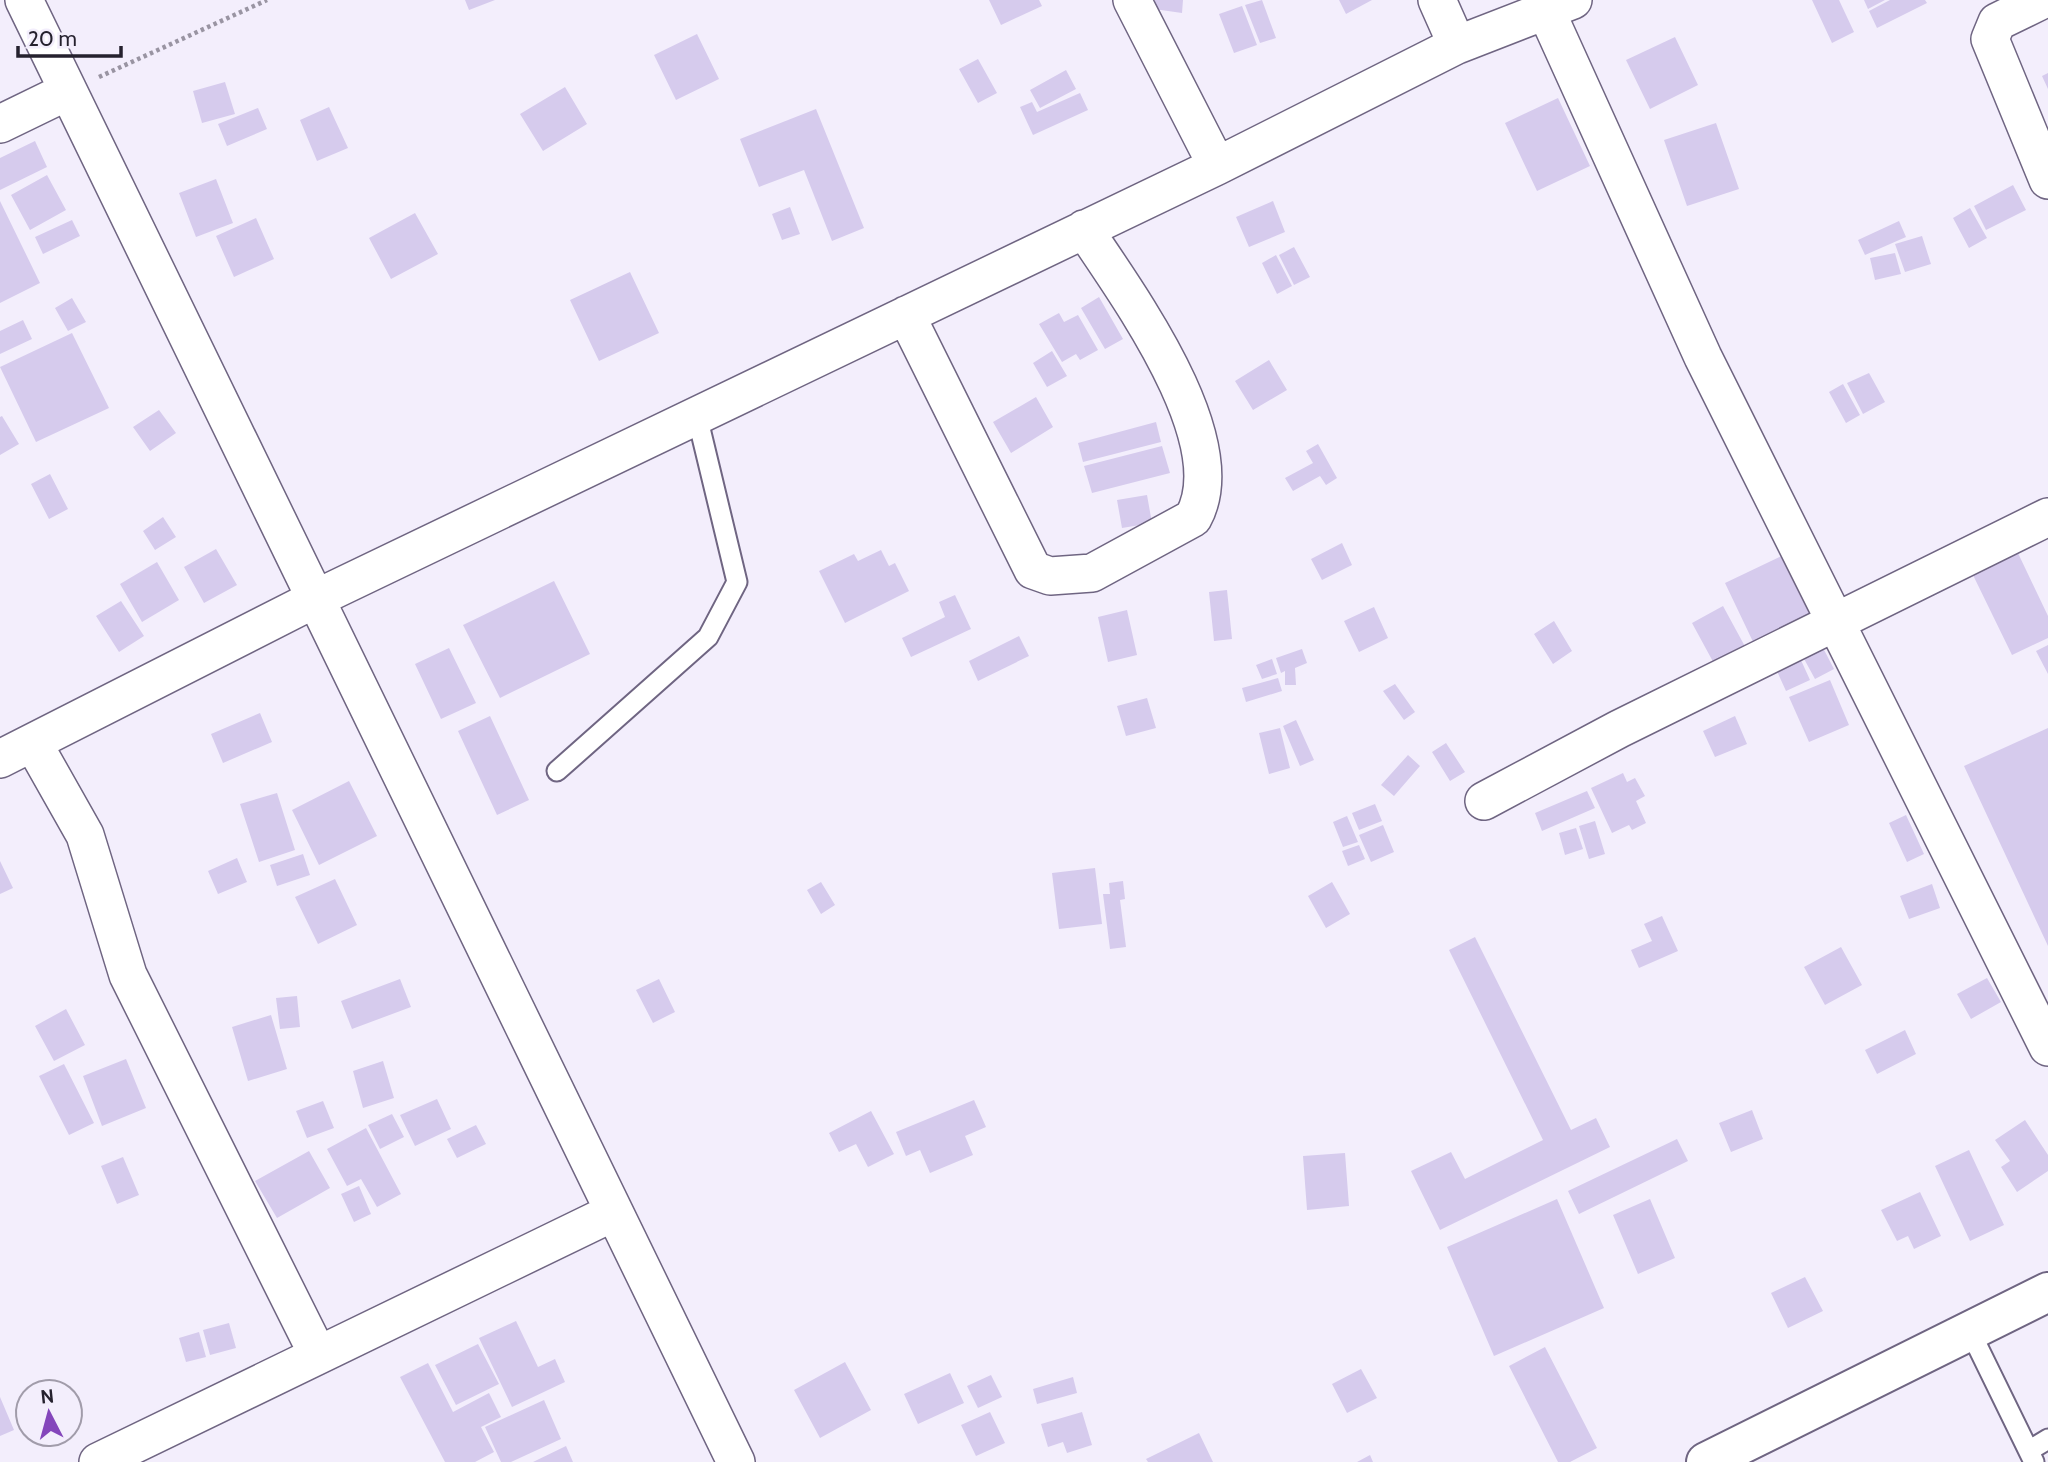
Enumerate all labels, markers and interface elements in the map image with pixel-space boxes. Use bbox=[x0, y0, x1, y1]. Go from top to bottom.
scale bar bbox=[18, 14, 121, 58]
text: 20 m bbox=[28, 26, 77, 51]
north arrow bbox=[14, 1378, 84, 1448]
text: N bbox=[39, 1384, 55, 1409]

